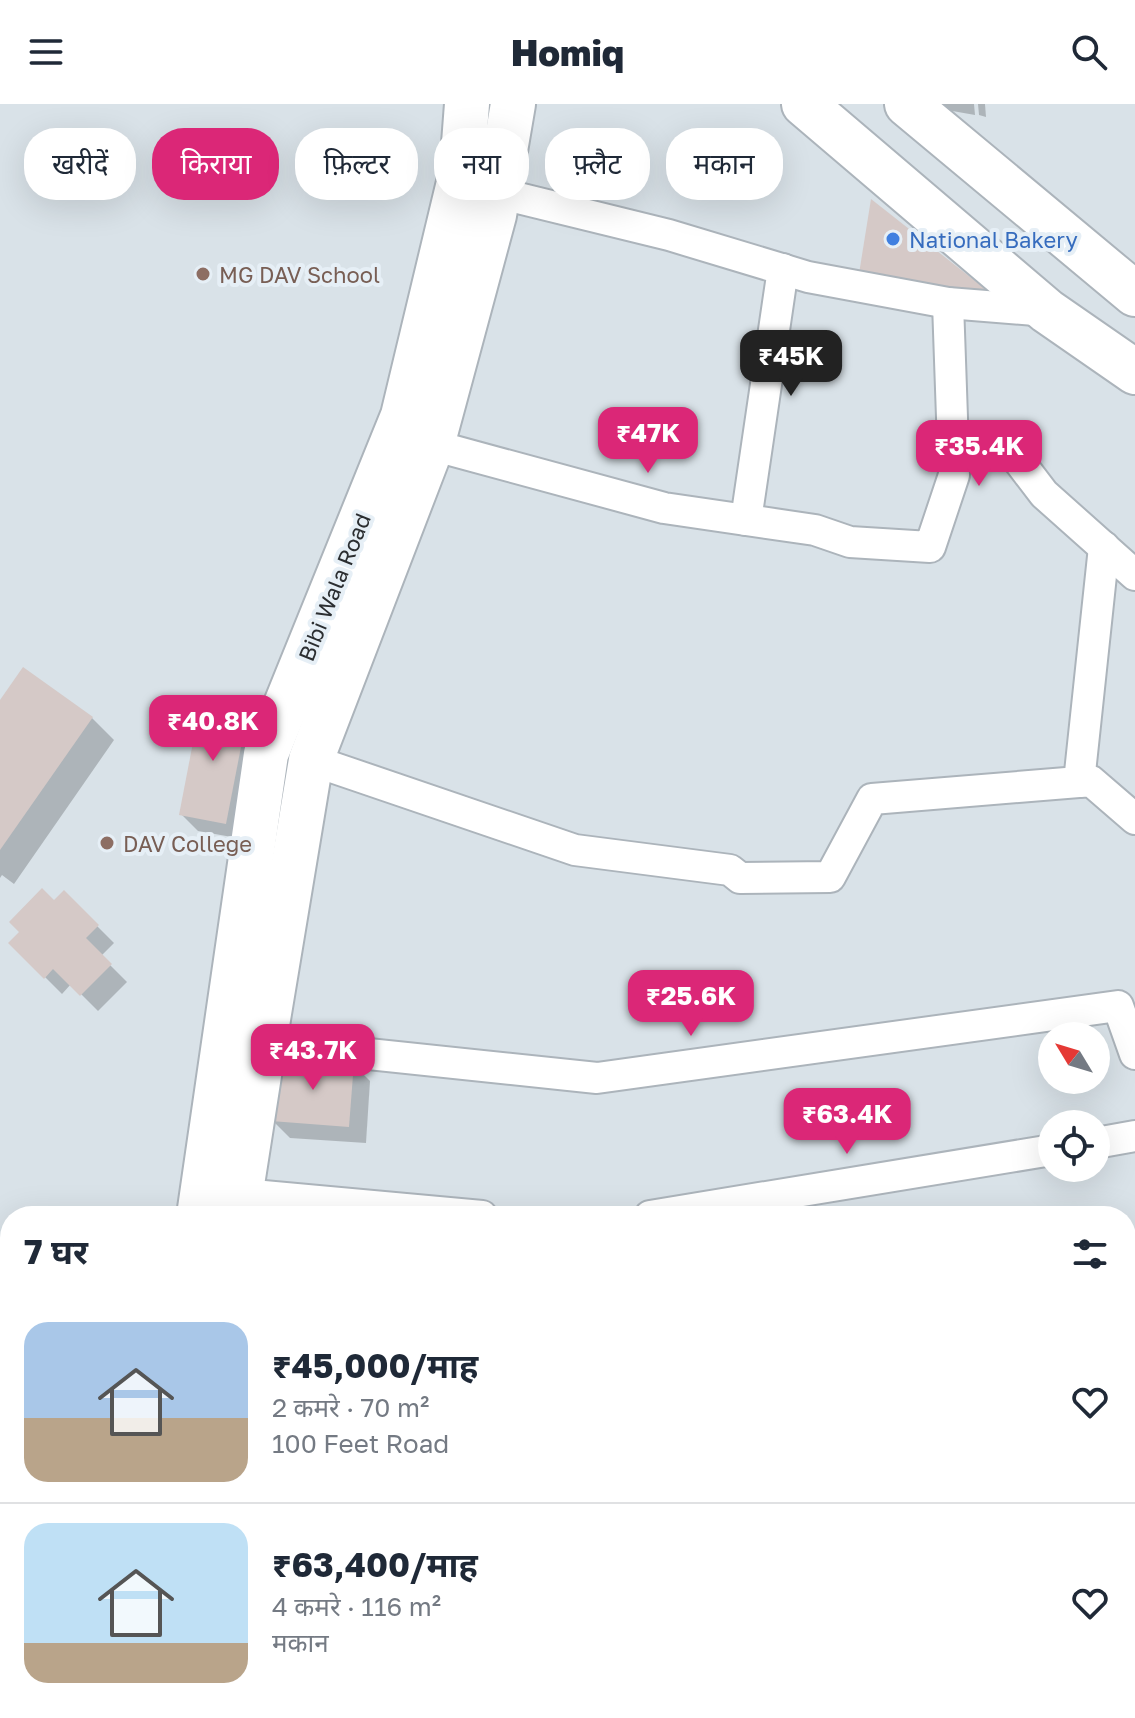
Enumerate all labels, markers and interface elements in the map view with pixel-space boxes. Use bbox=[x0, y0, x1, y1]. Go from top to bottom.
icon: menu bbox=[24, 30, 68, 74]
icon: search bbox=[1067, 30, 1111, 74]
text: Homiq bbox=[511, 31, 624, 74]
chip: खरीदें bbox=[24, 128, 136, 200]
chip: किराया bbox=[152, 128, 279, 200]
chip: फ़िल्टर bbox=[295, 128, 418, 200]
chip: नया bbox=[434, 128, 529, 200]
chip: फ़्लैट bbox=[545, 128, 650, 200]
chip: मकान bbox=[666, 128, 783, 200]
place label: National Bakery bbox=[909, 226, 1078, 253]
marker: National Bakery bbox=[884, 230, 902, 248]
place label: MG DAV School bbox=[219, 261, 380, 288]
marker: MG DAV School bbox=[194, 265, 212, 283]
pin: ₹45K bbox=[744, 330, 838, 398]
text: ₹45K bbox=[758, 340, 824, 371]
pin: ₹47K bbox=[601, 407, 695, 475]
text: ₹47K bbox=[616, 417, 680, 448]
pin: ₹35.4K bbox=[914, 420, 1044, 488]
text: ₹35.4K bbox=[934, 430, 1024, 461]
street label: Bibi Wala Road bbox=[292, 509, 376, 665]
pin: ₹40.8K bbox=[148, 695, 278, 763]
text: ₹40.8K bbox=[167, 705, 259, 736]
place label: DAV College bbox=[123, 830, 252, 857]
marker: DAV College bbox=[98, 834, 116, 852]
pin: ₹25.6K bbox=[626, 970, 756, 1038]
text: ₹25.6K bbox=[646, 980, 736, 1011]
north arrow bbox=[1038, 1022, 1110, 1094]
map controls bbox=[1038, 1022, 1110, 1182]
pin: ₹43.7K bbox=[248, 1024, 378, 1092]
text: ₹43.7K bbox=[269, 1034, 357, 1065]
pin: ₹63.4K bbox=[782, 1088, 912, 1156]
text: ₹63.4K bbox=[802, 1098, 892, 1129]
button: locate bbox=[1038, 1110, 1110, 1182]
text: 7 घर bbox=[24, 1231, 88, 1271]
icon: filters bbox=[1068, 1232, 1112, 1276]
text: ₹45,000/माह bbox=[272, 1345, 478, 1385]
icon: home bbox=[88, 1354, 184, 1450]
icon: heart bbox=[1068, 1380, 1112, 1424]
text: 2 कमरे · 70 m² bbox=[272, 1392, 429, 1423]
text: 100 Feet Road bbox=[272, 1428, 449, 1459]
text: ₹63,400/माह bbox=[272, 1544, 478, 1584]
icon: home bbox=[88, 1555, 184, 1651]
icon: heart bbox=[1068, 1581, 1112, 1625]
text: 4 कमरे · 116 m² bbox=[272, 1591, 441, 1622]
text: मकान bbox=[272, 1627, 329, 1658]

